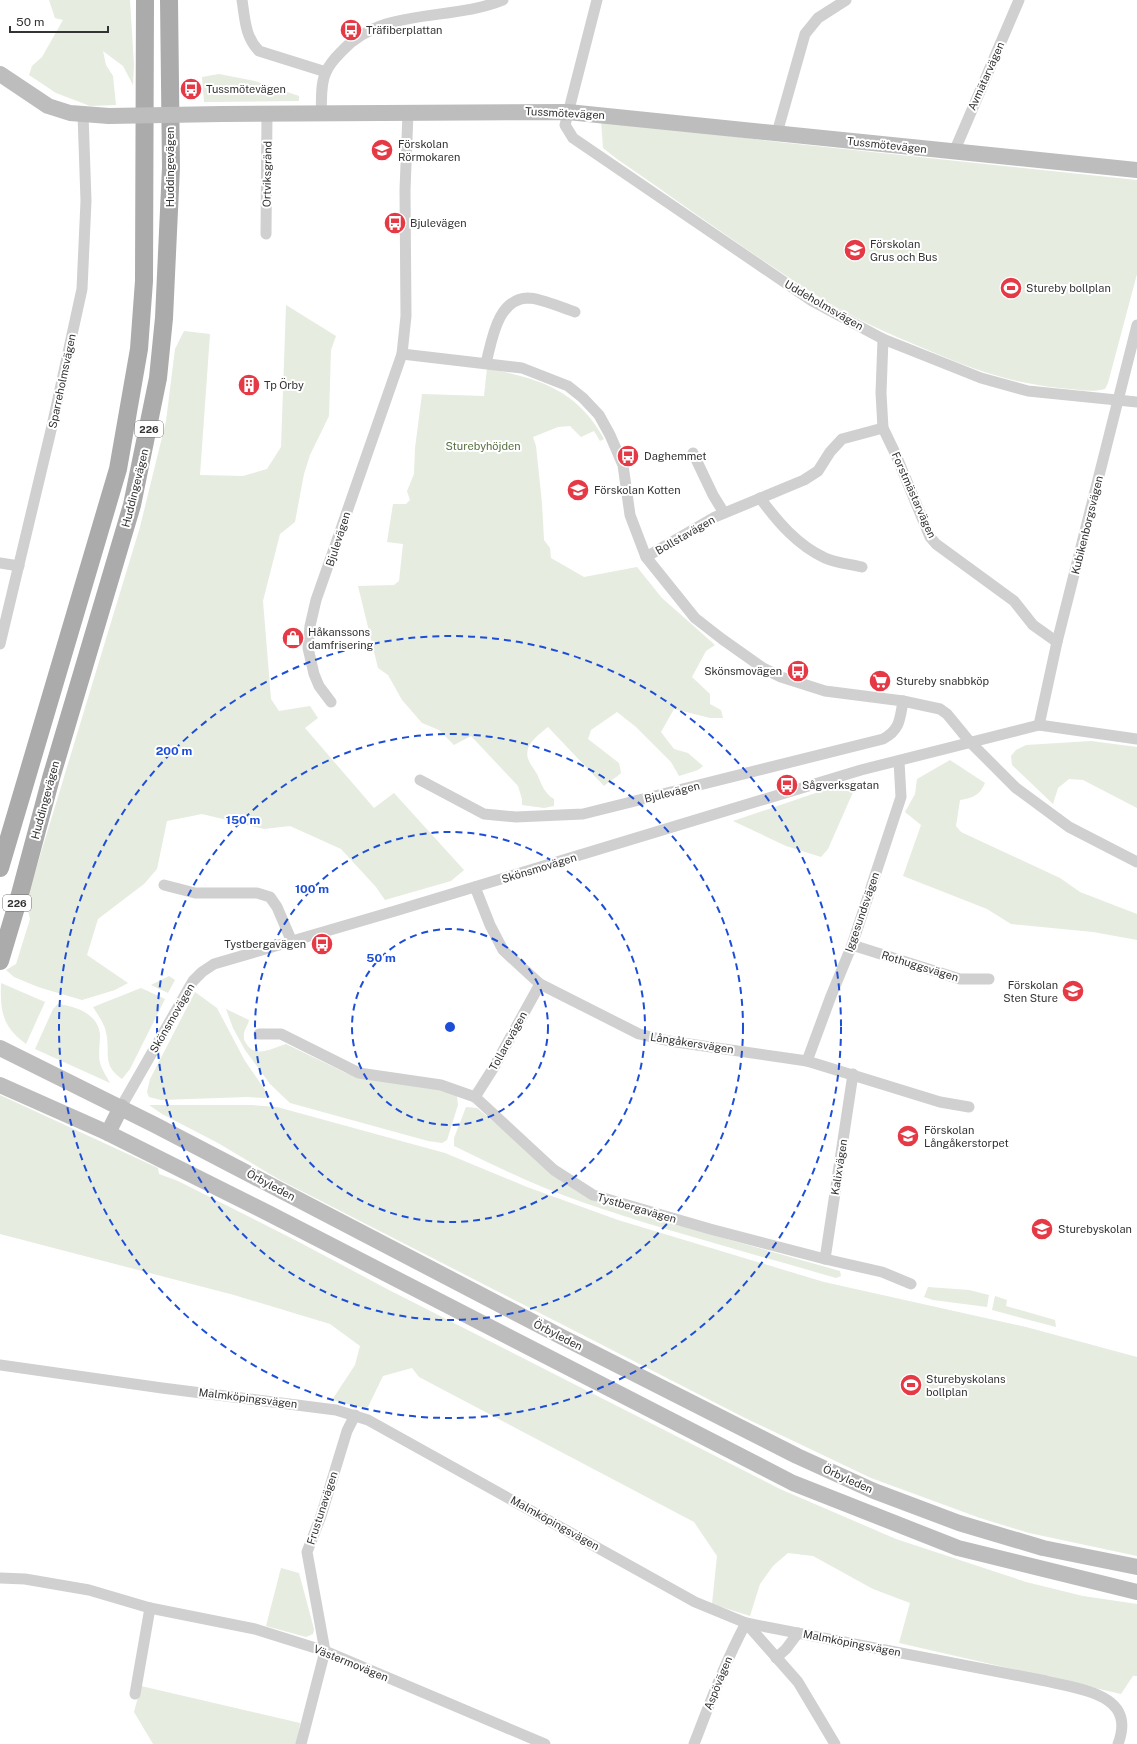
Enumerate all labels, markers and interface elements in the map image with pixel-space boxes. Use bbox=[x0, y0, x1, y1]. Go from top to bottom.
scale bar bbox=[10, 8, 108, 34]
text: 50 m bbox=[16, 15, 44, 29]
bus stop icon: Träfiberplattan bbox=[338, 17, 364, 43]
place label: Träfiberplattan bbox=[366, 24, 442, 36]
street label: Avmätarvägen bbox=[966, 40, 1006, 112]
bus stop icon: Tussmötevägen bbox=[178, 76, 204, 102]
place label: Tussmötevägen bbox=[206, 83, 286, 95]
street label: Tussmötevägen bbox=[525, 105, 605, 121]
street label: Huddingevägen bbox=[164, 127, 176, 207]
street label: Tussmötevägen bbox=[847, 135, 927, 155]
school or university icon: Förskolan Rörmokaren bbox=[369, 137, 395, 163]
place label: Förskolan Rörmokaren bbox=[398, 138, 460, 163]
street label: Ortviksgränd bbox=[260, 141, 274, 207]
bus stop icon: Bjulevägen bbox=[382, 210, 408, 236]
place label: Bjulevägen bbox=[410, 217, 467, 229]
school or university icon: Förskolan Grus och Bus bbox=[842, 237, 868, 263]
place label: Förskolan Grus och Bus bbox=[870, 238, 938, 263]
sports icon: Stureby bollplan bbox=[998, 275, 1024, 301]
street label: Uddeholmsvägen bbox=[783, 278, 865, 332]
place label: Stureby bollplan bbox=[1026, 282, 1111, 294]
street label: Sparreholmsvägen bbox=[46, 333, 78, 429]
building icon: Tp Örby bbox=[236, 372, 262, 398]
place label: Tp Örby bbox=[264, 378, 304, 391]
road number: 226 bbox=[135, 421, 163, 437]
park label: Sturebyhöjden bbox=[445, 440, 521, 452]
bus stop icon: Daghemmet bbox=[615, 443, 641, 469]
street label: Huddingevägen bbox=[119, 447, 151, 529]
place label: Daghemmet bbox=[644, 450, 706, 462]
street label: Forstmästarvägen bbox=[890, 450, 938, 540]
street label: Kubikenborgsvägen bbox=[1069, 474, 1105, 576]
school or university icon: Förskolan Kotten bbox=[565, 477, 591, 503]
place label: Förskolan Kotten bbox=[594, 484, 681, 496]
street label: Bjulevägen bbox=[324, 510, 352, 568]
street label: Bollstavägen bbox=[653, 513, 717, 557]
shop icon: Håkanssons damfrisering bbox=[280, 625, 306, 651]
place label: Håkanssons damfrisering bbox=[308, 626, 374, 651]
bus stop icon: Skönsmovägen bbox=[785, 658, 811, 684]
place label: Skönsmovägen bbox=[704, 665, 782, 677]
supermarket icon: Stureby snabbköp bbox=[867, 668, 893, 694]
place label: Stureby snabbköp bbox=[896, 675, 990, 687]
text: 200 m bbox=[156, 744, 192, 758]
street label: Huddingevägen bbox=[29, 759, 61, 841]
bus stop icon: Sågverksgatan bbox=[774, 772, 800, 798]
street label: Bjulevägen bbox=[643, 779, 701, 805]
place label: Sågverksgatan bbox=[802, 779, 879, 791]
text: 150 m bbox=[226, 813, 260, 827]
street label: Skönsmovägen bbox=[500, 851, 578, 885]
street label: Iggesundsvägen bbox=[843, 870, 881, 954]
text: 100 m bbox=[295, 882, 329, 896]
road number: 226 bbox=[3, 895, 31, 911]
bus stop icon: Tystbergavägen bbox=[309, 931, 335, 957]
place label: Tystbergavägen bbox=[224, 938, 306, 950]
street label: Rothuggsvägen bbox=[880, 949, 960, 983]
text: 50 m bbox=[366, 951, 396, 965]
school or university icon: Förskolan Sten Sture bbox=[1060, 978, 1086, 1004]
place label: Förskolan Sten Sture bbox=[1003, 979, 1058, 1004]
street label: Skönsmovägen bbox=[147, 981, 197, 1055]
street label: Tollarevägen bbox=[487, 1009, 529, 1073]
centre of rings bbox=[443, 1020, 457, 1034]
street label: Långåkersvägen bbox=[650, 1030, 734, 1056]
school or university icon: Förskolan Långåkerstorpet bbox=[895, 1123, 921, 1149]
place label: Förskolan Långåkerstorpet bbox=[924, 1124, 1009, 1149]
street label: Kalixvägen bbox=[829, 1138, 849, 1196]
street label: Örbyleden bbox=[245, 1166, 298, 1203]
street label: Tystbergavägen bbox=[596, 1191, 678, 1225]
school or university icon: Sturebyskolan bbox=[1029, 1216, 1055, 1242]
place label: Sturebyskolan bbox=[1058, 1223, 1132, 1235]
street label: Örbyleden bbox=[532, 1317, 585, 1352]
sports icon: Sturebyskolans bollplan bbox=[898, 1372, 924, 1398]
place label: Sturebyskolans bollplan bbox=[926, 1373, 1006, 1398]
street label: Malmköpingsvägen bbox=[198, 1386, 298, 1410]
street label: Örbyleden bbox=[821, 1462, 875, 1495]
street label: Frustunavägen bbox=[305, 1470, 339, 1546]
street label: Malmköpingsvägen bbox=[509, 1494, 601, 1552]
street label: Malmköpingsvägen bbox=[802, 1628, 902, 1658]
street label: Västermovägen bbox=[312, 1643, 390, 1683]
street label: Aspövägen bbox=[702, 1655, 734, 1711]

